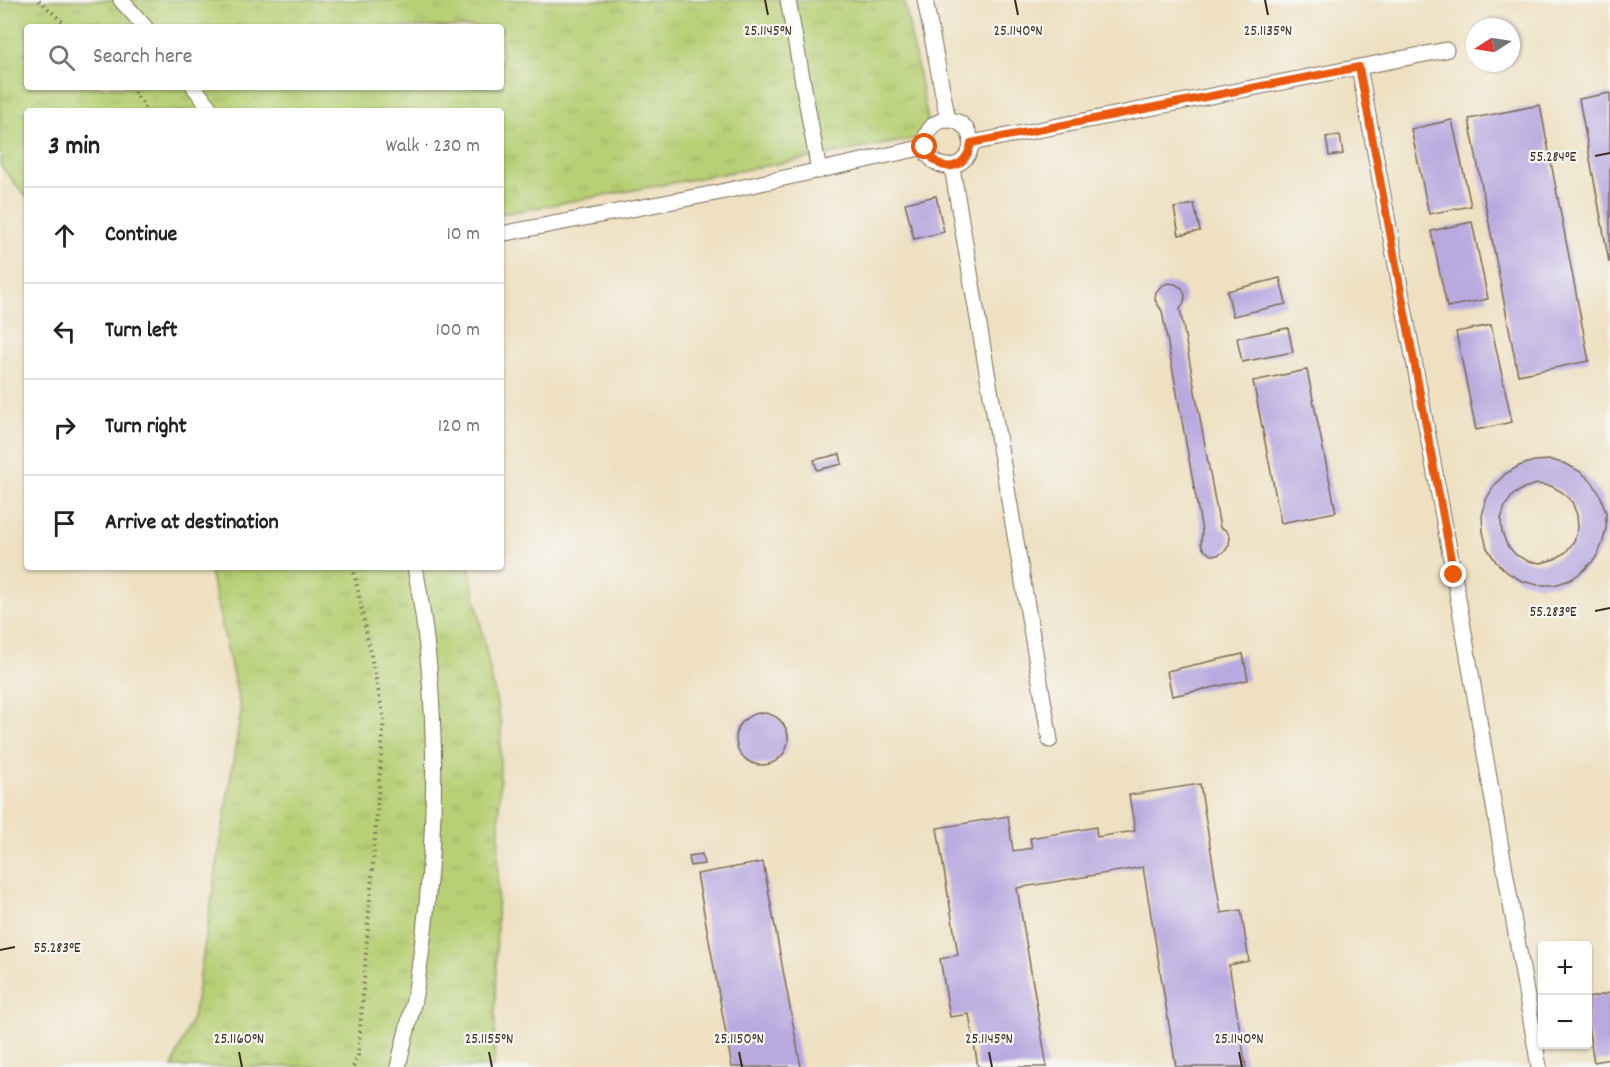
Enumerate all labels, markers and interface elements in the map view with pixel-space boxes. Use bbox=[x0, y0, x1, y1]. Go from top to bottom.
north arrow bbox=[1466, 18, 1520, 72]
text: 25.1145°N bbox=[744, 21, 792, 43]
text: 25.1140°N bbox=[993, 21, 1043, 43]
text: 25.1135°N bbox=[1244, 21, 1292, 43]
search box bbox=[24, 24, 504, 90]
icon: search bbox=[45, 41, 78, 74]
text: Search here bbox=[93, 42, 192, 73]
text: 3 min bbox=[48, 129, 100, 166]
text: Walk · 230 m bbox=[386, 133, 480, 161]
route start bbox=[911, 133, 937, 159]
text: 55.284°E bbox=[1530, 147, 1577, 169]
icon: ahead bbox=[48, 219, 81, 252]
text: Continue bbox=[105, 220, 177, 251]
text: 10 m bbox=[446, 221, 480, 249]
icon: left bbox=[48, 315, 81, 348]
text: Turn left bbox=[105, 316, 177, 347]
text: 100 m bbox=[436, 317, 480, 345]
icon: right bbox=[48, 411, 81, 444]
text: Turn right bbox=[105, 412, 187, 443]
text: 120 m bbox=[438, 413, 480, 441]
icon: arrive bbox=[48, 507, 81, 540]
text: Arrive at destination bbox=[105, 508, 279, 539]
route end bbox=[1440, 561, 1466, 587]
text: 55.283°E bbox=[1529, 602, 1577, 624]
text: 55.283°E bbox=[33, 938, 81, 960]
map controls bbox=[1538, 941, 1592, 1049]
button: + bbox=[1538, 941, 1592, 995]
button: − bbox=[1538, 995, 1592, 1049]
text: 25.1160°N bbox=[214, 1029, 264, 1051]
text: 25.1155°N bbox=[465, 1029, 513, 1051]
text: 25.1150°N bbox=[714, 1029, 764, 1051]
text: 25.1145°N bbox=[965, 1029, 1013, 1051]
text: 25.1140°N bbox=[1214, 1029, 1264, 1051]

